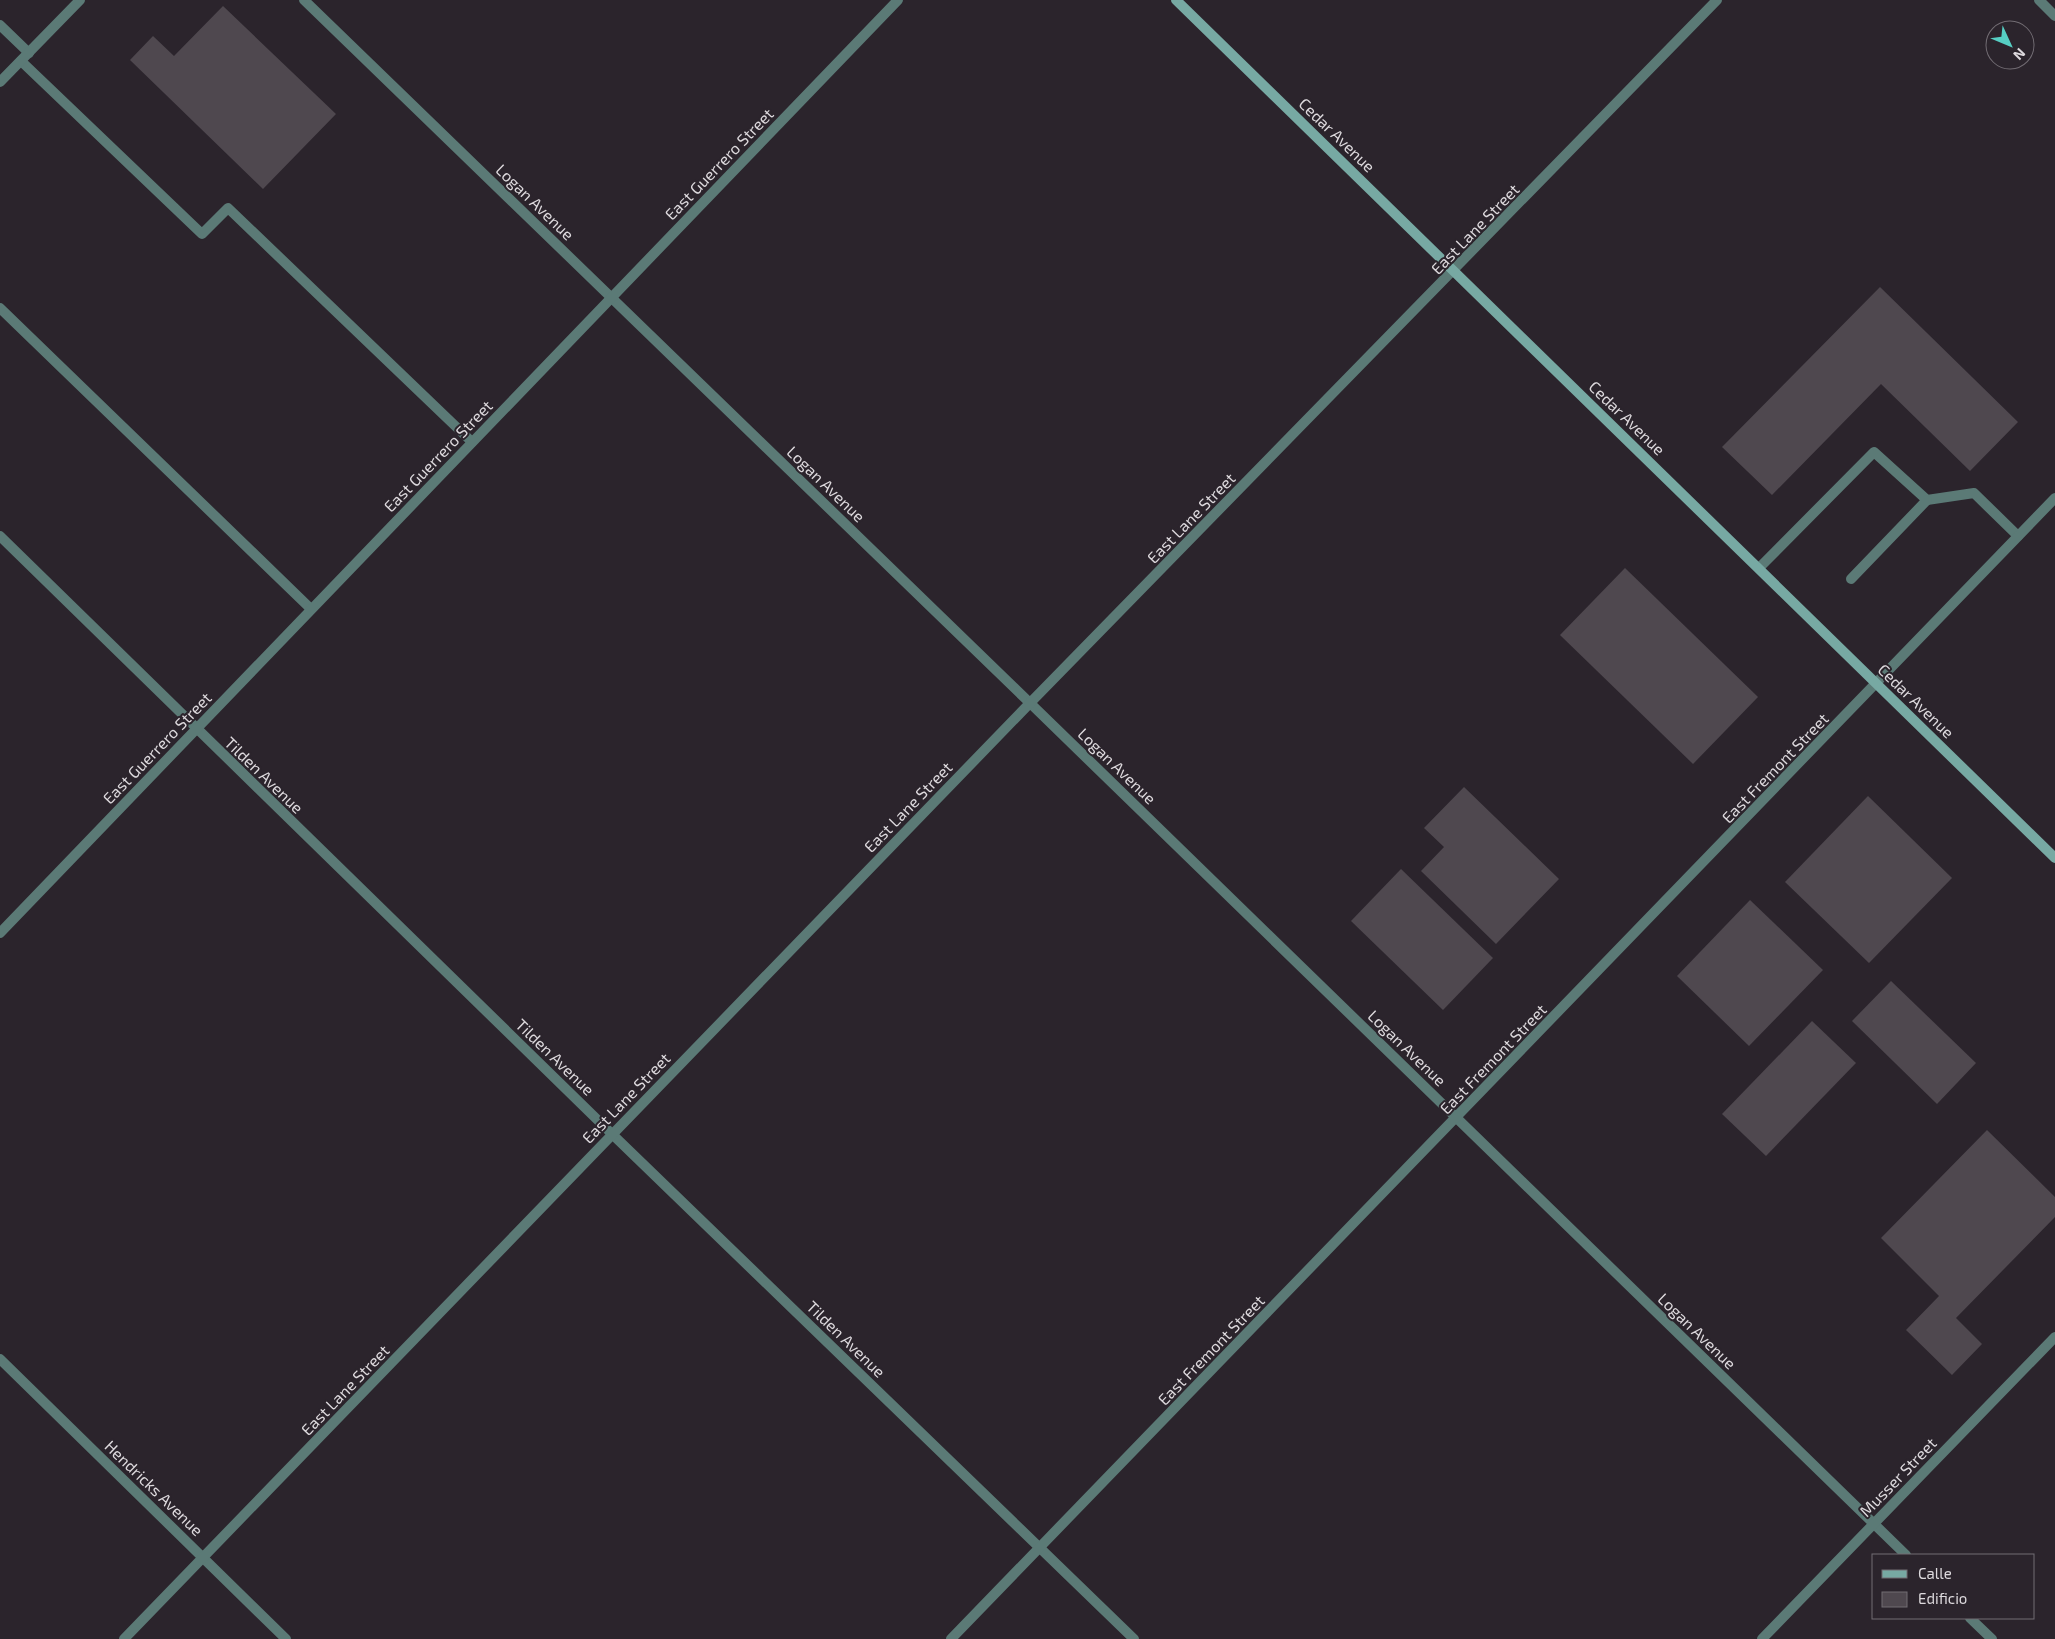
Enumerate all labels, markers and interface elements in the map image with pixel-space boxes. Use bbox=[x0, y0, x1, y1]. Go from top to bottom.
north arrow bbox=[1985, 20, 2035, 70]
text: N bbox=[2010, 45, 2029, 64]
street label: Cedar Avenue bbox=[1295, 94, 1379, 176]
street label: East Guerrero Street bbox=[660, 104, 777, 223]
street label: Logan Avenue bbox=[492, 160, 578, 244]
street label: East Lane Street bbox=[1427, 179, 1523, 278]
street label: Cedar Avenue bbox=[1585, 377, 1669, 459]
street label: East Guerrero Street bbox=[379, 396, 496, 515]
street label: Logan Avenue bbox=[783, 442, 869, 526]
street label: East Lane Street bbox=[1143, 468, 1239, 567]
street label: Cedar Avenue bbox=[1874, 660, 1958, 742]
street label: East Guerrero Street bbox=[98, 688, 215, 807]
street label: East Fremont Street bbox=[1717, 709, 1832, 826]
street label: Logan Avenue bbox=[1074, 724, 1160, 808]
street label: Tilden Avenue bbox=[221, 732, 308, 817]
street label: East Lane Street bbox=[860, 757, 956, 856]
street label: East Fremont Street bbox=[1435, 1000, 1550, 1117]
street label: Logan Avenue bbox=[1364, 1006, 1450, 1090]
street label: Tilden Avenue bbox=[512, 1014, 599, 1099]
street label: East Lane Street bbox=[578, 1048, 674, 1147]
street label: Logan Avenue bbox=[1654, 1289, 1740, 1373]
street label: East Fremont Street bbox=[1153, 1291, 1268, 1408]
street label: Tilden Avenue bbox=[803, 1296, 890, 1381]
street label: East Lane Street bbox=[297, 1340, 393, 1439]
street label: Musser Street bbox=[1855, 1433, 1940, 1520]
street label: Hendricks Avenue bbox=[101, 1436, 207, 1539]
legend bbox=[1872, 1554, 2035, 1619]
text: Calle bbox=[1918, 1564, 1952, 1582]
text: Edificio bbox=[1918, 1589, 1967, 1607]

